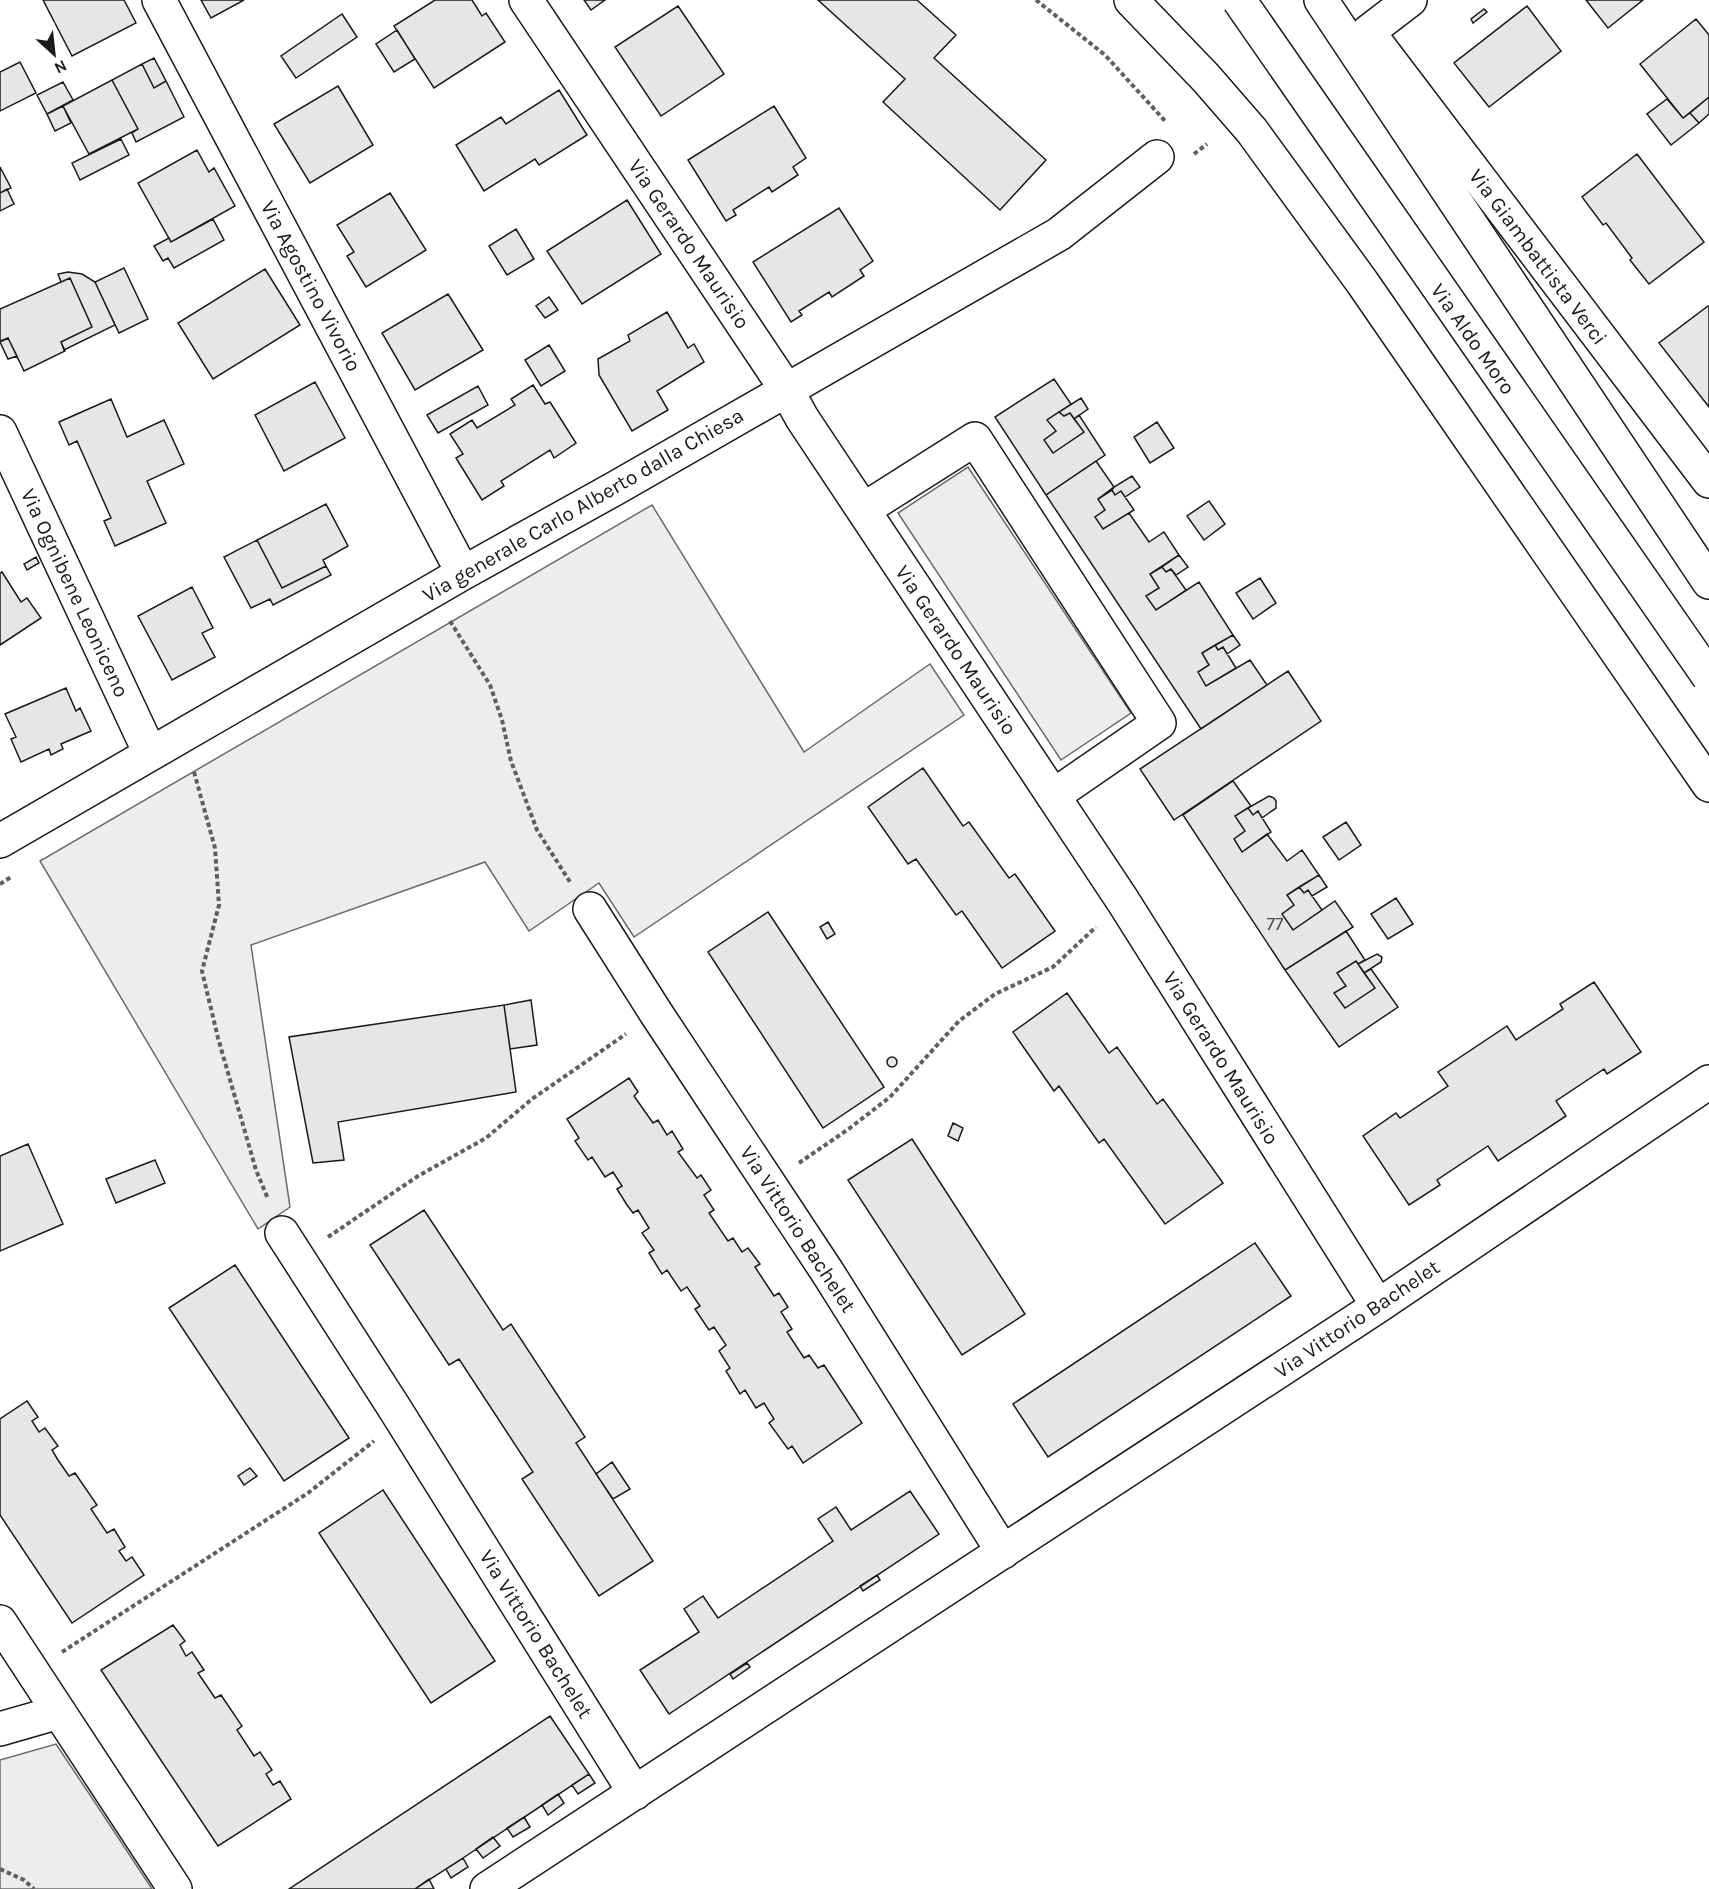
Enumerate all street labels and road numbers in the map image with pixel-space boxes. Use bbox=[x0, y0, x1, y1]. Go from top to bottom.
street label: Via Gerardo Maurisio bbox=[623, 155, 755, 333]
street label: Via Giambattista Verci bbox=[1464, 164, 1612, 350]
street label: Via Agostino Vivorio bbox=[256, 197, 366, 375]
street label: Via Aldo Moro bbox=[1426, 279, 1520, 399]
street label: Via generale Carlo Alberto dalla Chiesa bbox=[418, 403, 748, 607]
street label: Via Ognibene Leoniceno bbox=[16, 485, 134, 701]
street label: Via Gerardo Maurisio bbox=[890, 561, 1022, 739]
street label: Via Gerardo Maurisio bbox=[1158, 967, 1284, 1149]
street label: Via Vittorio Bachelet bbox=[735, 1141, 861, 1317]
street label: Via Vittorio Bachelet bbox=[1270, 1255, 1444, 1383]
street label: Via Vittorio Bachelet bbox=[474, 1545, 598, 1723]

